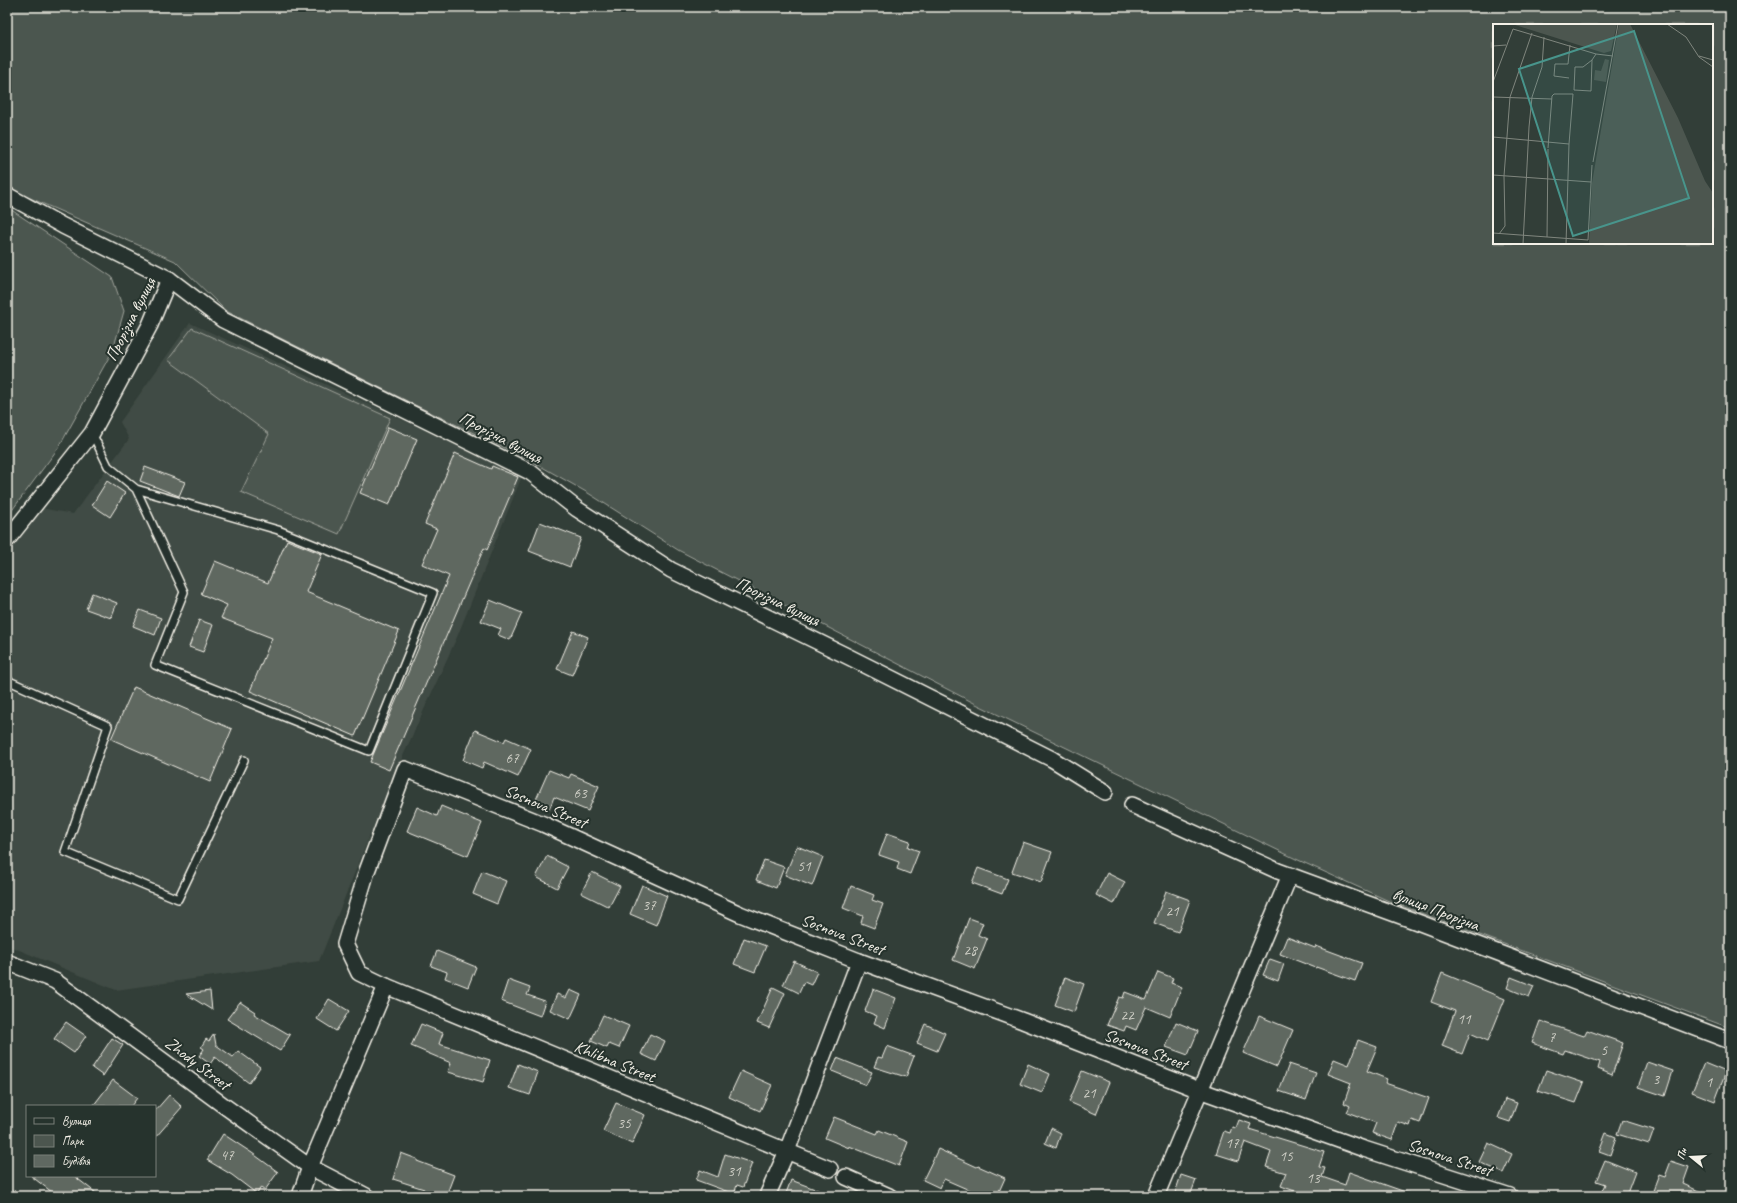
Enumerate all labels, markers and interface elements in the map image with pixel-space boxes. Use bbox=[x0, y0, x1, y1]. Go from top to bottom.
inset map bbox=[1493, 24, 1713, 244]
street label: Прорізна вулиця bbox=[100, 273, 162, 365]
street label: Прорізна вулиця bbox=[455, 407, 547, 469]
street label: Прорізна вулиця bbox=[732, 572, 824, 632]
house number: 67 bbox=[505, 749, 520, 768]
street label: Sosnova Street bbox=[502, 780, 592, 834]
house number: 63 bbox=[573, 784, 588, 803]
house number: 51 bbox=[797, 857, 812, 876]
street label: вулиця Прорізна bbox=[1389, 883, 1484, 937]
house number: 37 bbox=[642, 896, 657, 915]
house number: 21 bbox=[1165, 902, 1180, 921]
street label: Sosnova Street bbox=[798, 909, 890, 961]
house number: 28 bbox=[963, 941, 978, 960]
house number: 22 bbox=[1120, 1006, 1135, 1025]
house number: 11 bbox=[1457, 1010, 1472, 1029]
street label: Sosnova Street bbox=[1101, 1024, 1193, 1076]
house number: 7 bbox=[1549, 1028, 1557, 1047]
street label: Zhody Street bbox=[161, 1032, 236, 1096]
street label: Khlibna Street bbox=[571, 1036, 660, 1088]
house number: 5 bbox=[1601, 1041, 1609, 1060]
house number: 3 bbox=[1653, 1070, 1661, 1089]
house number: 1 bbox=[1706, 1073, 1714, 1092]
house number: 21 bbox=[1082, 1084, 1097, 1103]
legend bbox=[26, 1105, 156, 1177]
text: Вулиця bbox=[62, 1113, 91, 1129]
house number: 35 bbox=[617, 1114, 632, 1133]
text: Парк bbox=[62, 1133, 85, 1149]
house number: 17 bbox=[1225, 1134, 1240, 1153]
street label: Sosnova Street bbox=[1405, 1134, 1497, 1182]
north arrow bbox=[1671, 1137, 1711, 1177]
text: Пн bbox=[1673, 1145, 1690, 1162]
house number: 47 bbox=[220, 1146, 235, 1165]
house number: 15 bbox=[1279, 1147, 1294, 1166]
text: Будівля bbox=[62, 1153, 91, 1169]
house number: 31 bbox=[727, 1162, 742, 1181]
house number: 13 bbox=[1306, 1169, 1321, 1188]

